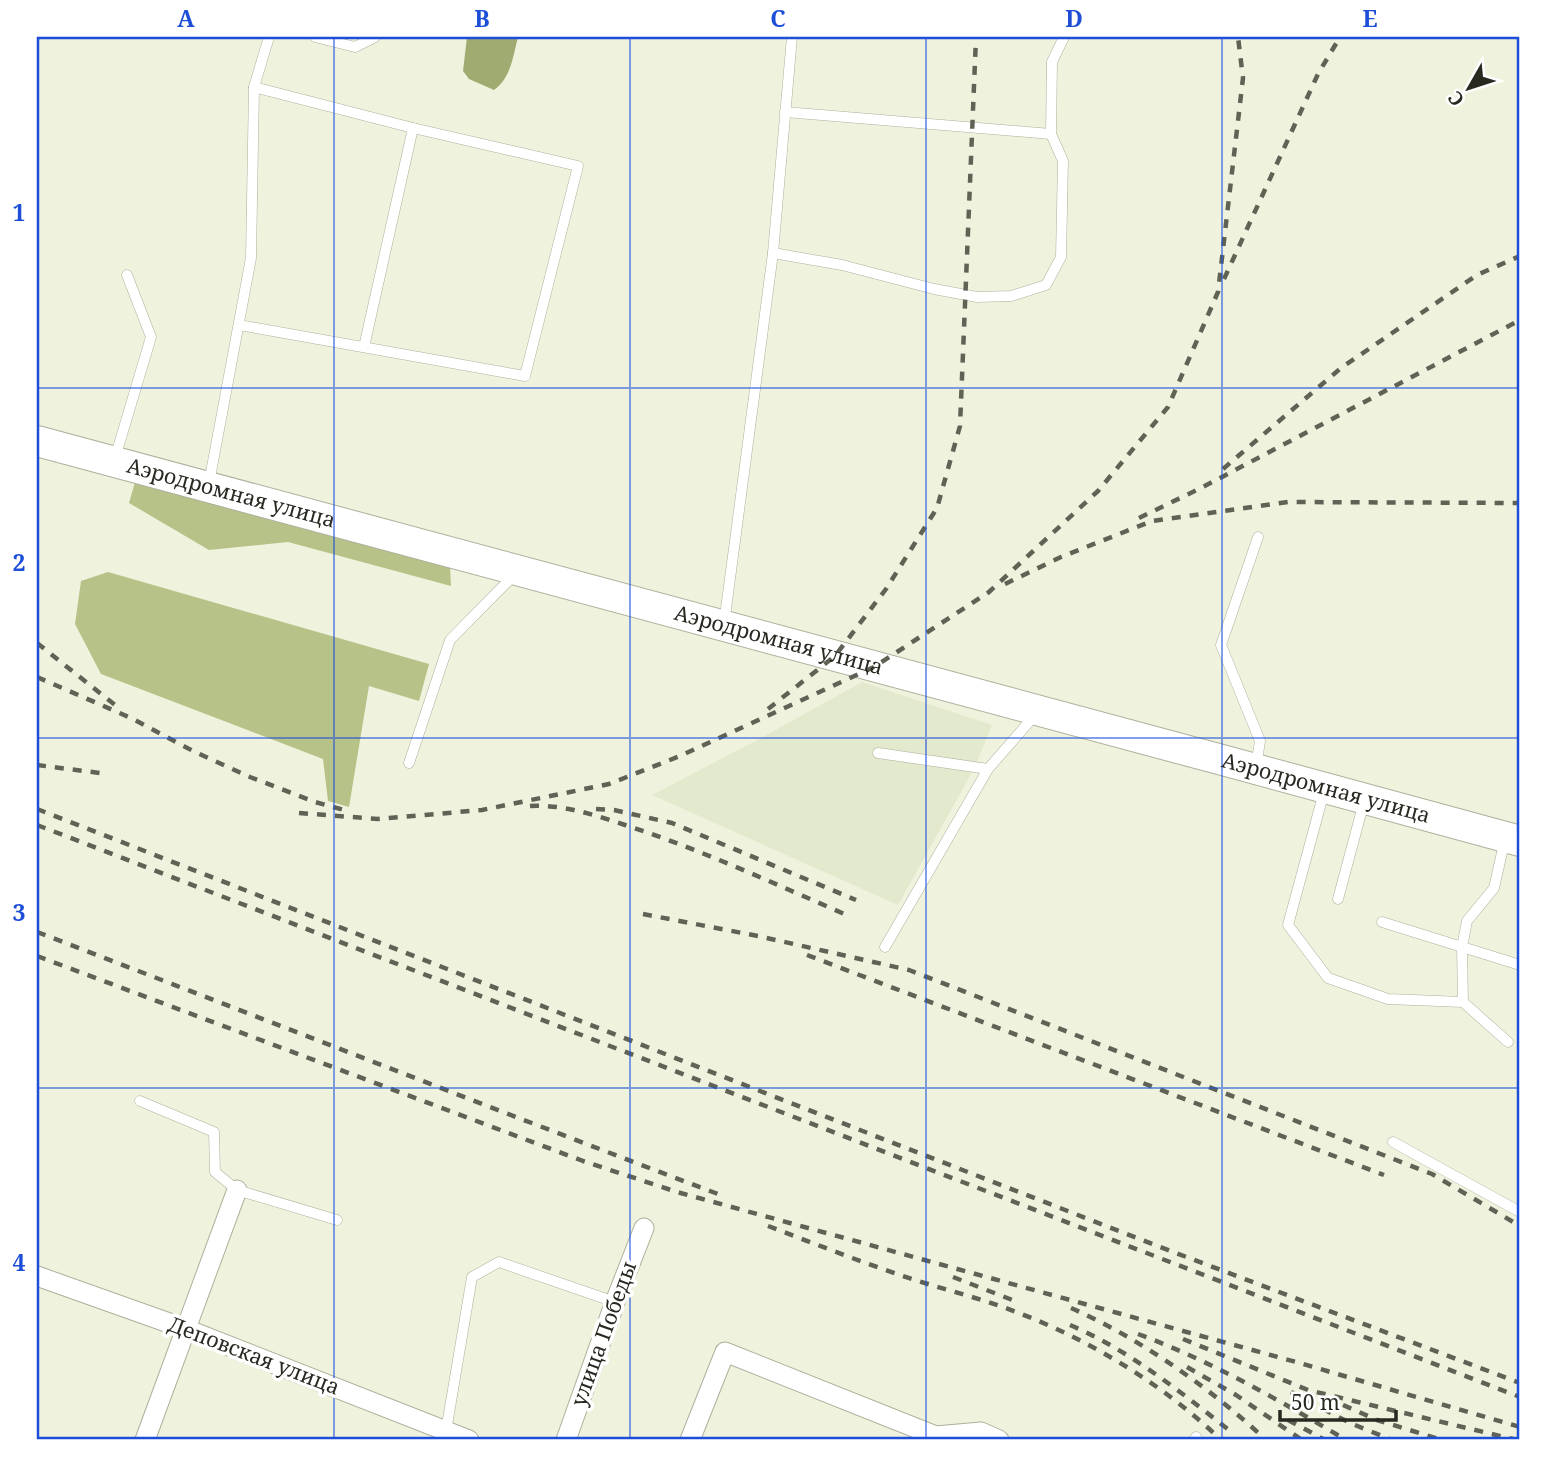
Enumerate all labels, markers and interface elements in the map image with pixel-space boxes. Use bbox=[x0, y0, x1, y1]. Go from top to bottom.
text: A bbox=[177, 2, 195, 34]
text: B bbox=[474, 2, 490, 34]
text: C bbox=[770, 2, 786, 34]
text: D bbox=[1065, 2, 1083, 34]
text: E bbox=[1362, 2, 1378, 34]
north arrow bbox=[1434, 52, 1504, 122]
text: С bbox=[1442, 86, 1470, 112]
text: 1 bbox=[13, 196, 26, 228]
street label: Аэродромная улица bbox=[124, 451, 339, 534]
text: 2 bbox=[13, 546, 26, 578]
street label: Аэродромная улица bbox=[671, 598, 886, 681]
street label: Аэродромная улица bbox=[1219, 746, 1434, 829]
text: 3 bbox=[13, 896, 26, 928]
text: 4 bbox=[13, 1246, 26, 1278]
street label: улица Победы bbox=[564, 1257, 642, 1410]
street label: Деповская улица bbox=[165, 1309, 344, 1401]
scale bar bbox=[1280, 1379, 1396, 1423]
text: 50 m bbox=[1291, 1388, 1340, 1416]

